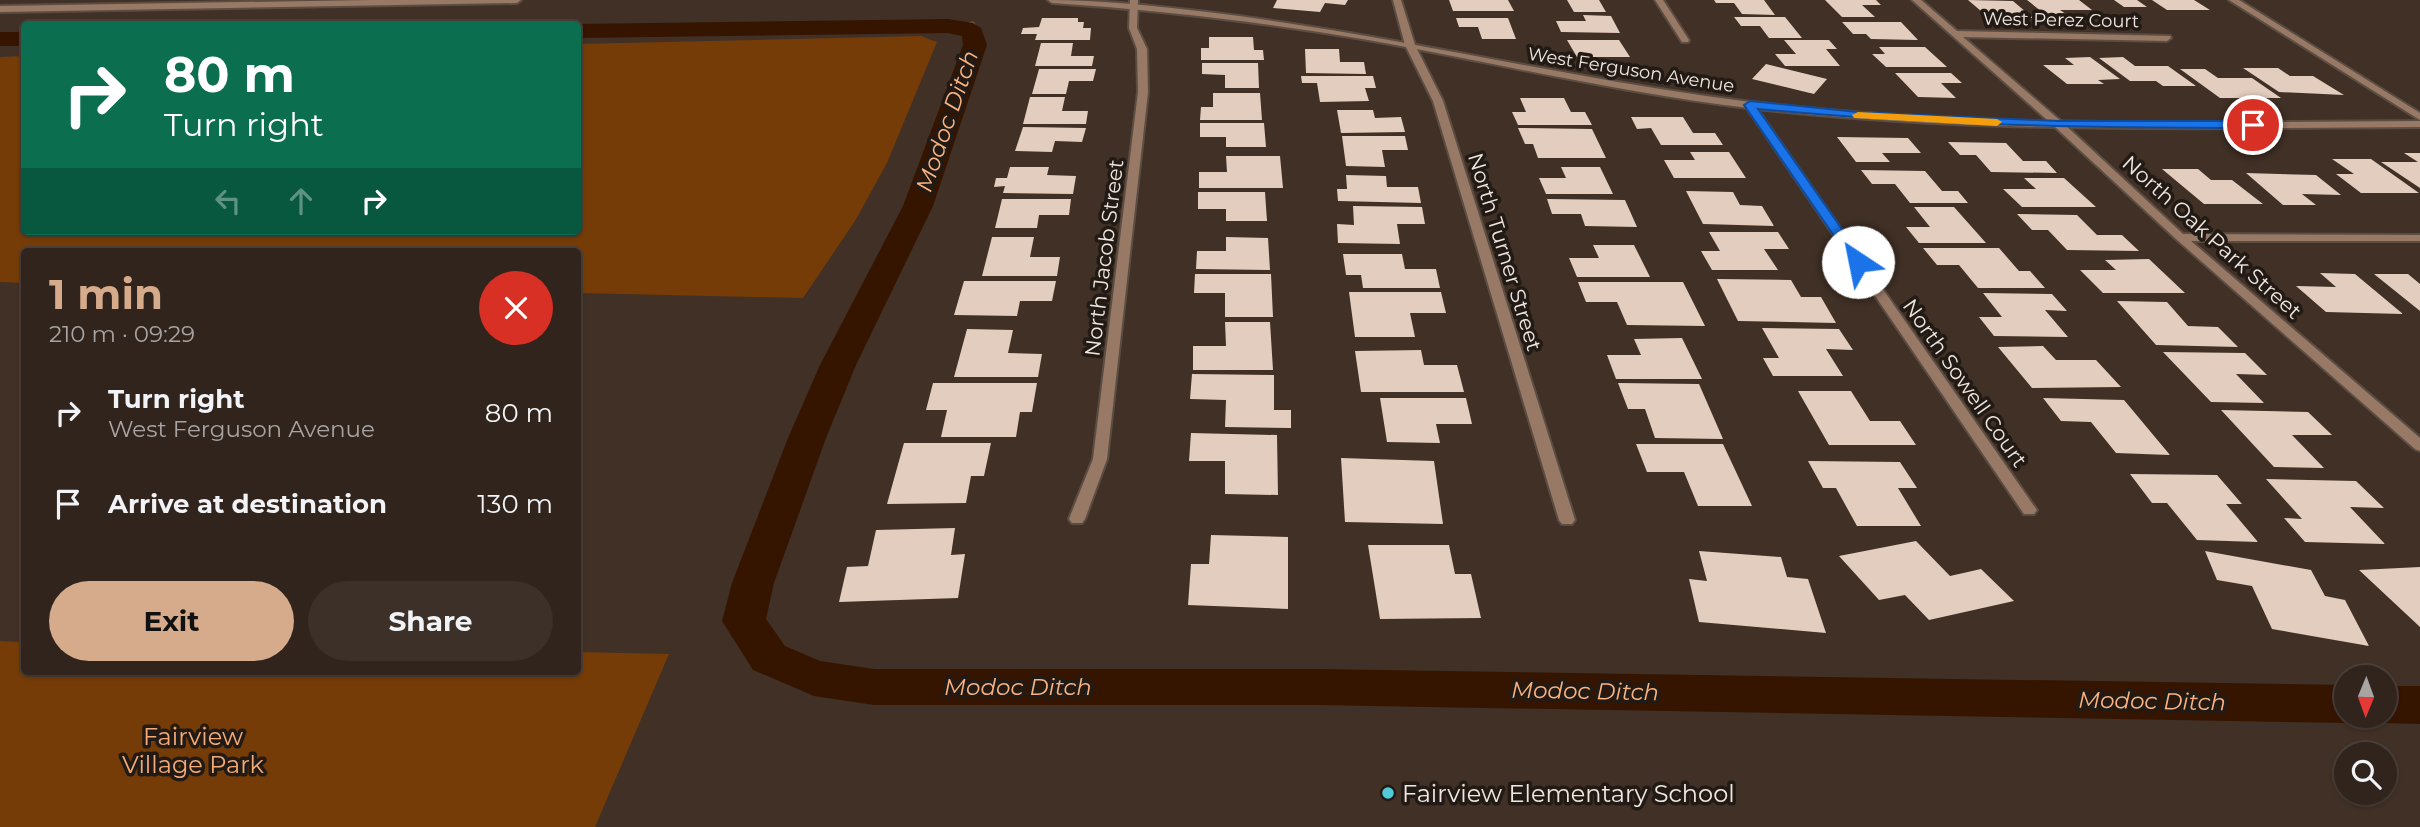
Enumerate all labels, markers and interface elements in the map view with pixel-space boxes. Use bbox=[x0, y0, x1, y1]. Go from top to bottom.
street label: West Perez Court bbox=[1983, 8, 2139, 32]
street label: West Ferguson Avenue bbox=[1526, 43, 1736, 97]
text: 80 m bbox=[164, 45, 295, 104]
water label: Modoc Ditch bbox=[910, 47, 984, 195]
icon: right bbox=[49, 49, 140, 140]
pin bbox=[2223, 95, 2283, 155]
text: Turn right bbox=[164, 105, 324, 144]
icon: arrive bbox=[2234, 106, 2272, 144]
street label: North Turner Street bbox=[1463, 150, 1547, 354]
street label: North Oak Park Street bbox=[2117, 150, 2307, 324]
street label: North Jacob Street bbox=[1080, 158, 1128, 358]
icon: left bbox=[209, 182, 247, 220]
icon: ahead bbox=[282, 182, 320, 220]
icon: right bbox=[355, 182, 393, 220]
position arrow bbox=[1821, 225, 1895, 299]
text: 1 min bbox=[49, 268, 163, 320]
button: close bbox=[479, 271, 553, 345]
street label: North Sowell Court bbox=[1898, 294, 2032, 472]
text: 210 m · 09:29 bbox=[49, 320, 195, 348]
text: Turn right bbox=[108, 383, 244, 415]
icon: right bbox=[49, 394, 87, 432]
text: 80 m bbox=[485, 397, 553, 429]
text: West Ferguson Avenue bbox=[108, 415, 375, 443]
icon: arrive bbox=[49, 485, 87, 523]
text: Arrive at destination bbox=[108, 488, 387, 520]
text: 130 m bbox=[477, 488, 553, 520]
button: Exit bbox=[49, 581, 294, 661]
button: Share bbox=[308, 581, 553, 661]
north arrow bbox=[2334, 665, 2398, 728]
map controls bbox=[2334, 665, 2397, 805]
water label: Modoc Ditch bbox=[944, 673, 1092, 701]
water label: Modoc Ditch bbox=[1511, 676, 1659, 706]
water label: Modoc Ditch bbox=[2078, 686, 2226, 716]
park label: Fairview Village Park bbox=[122, 722, 265, 779]
button: search bbox=[2334, 742, 2397, 805]
place label: Fairview Elementary School bbox=[1402, 779, 1735, 808]
marker: Fairview Elementary School bbox=[1380, 785, 1396, 801]

